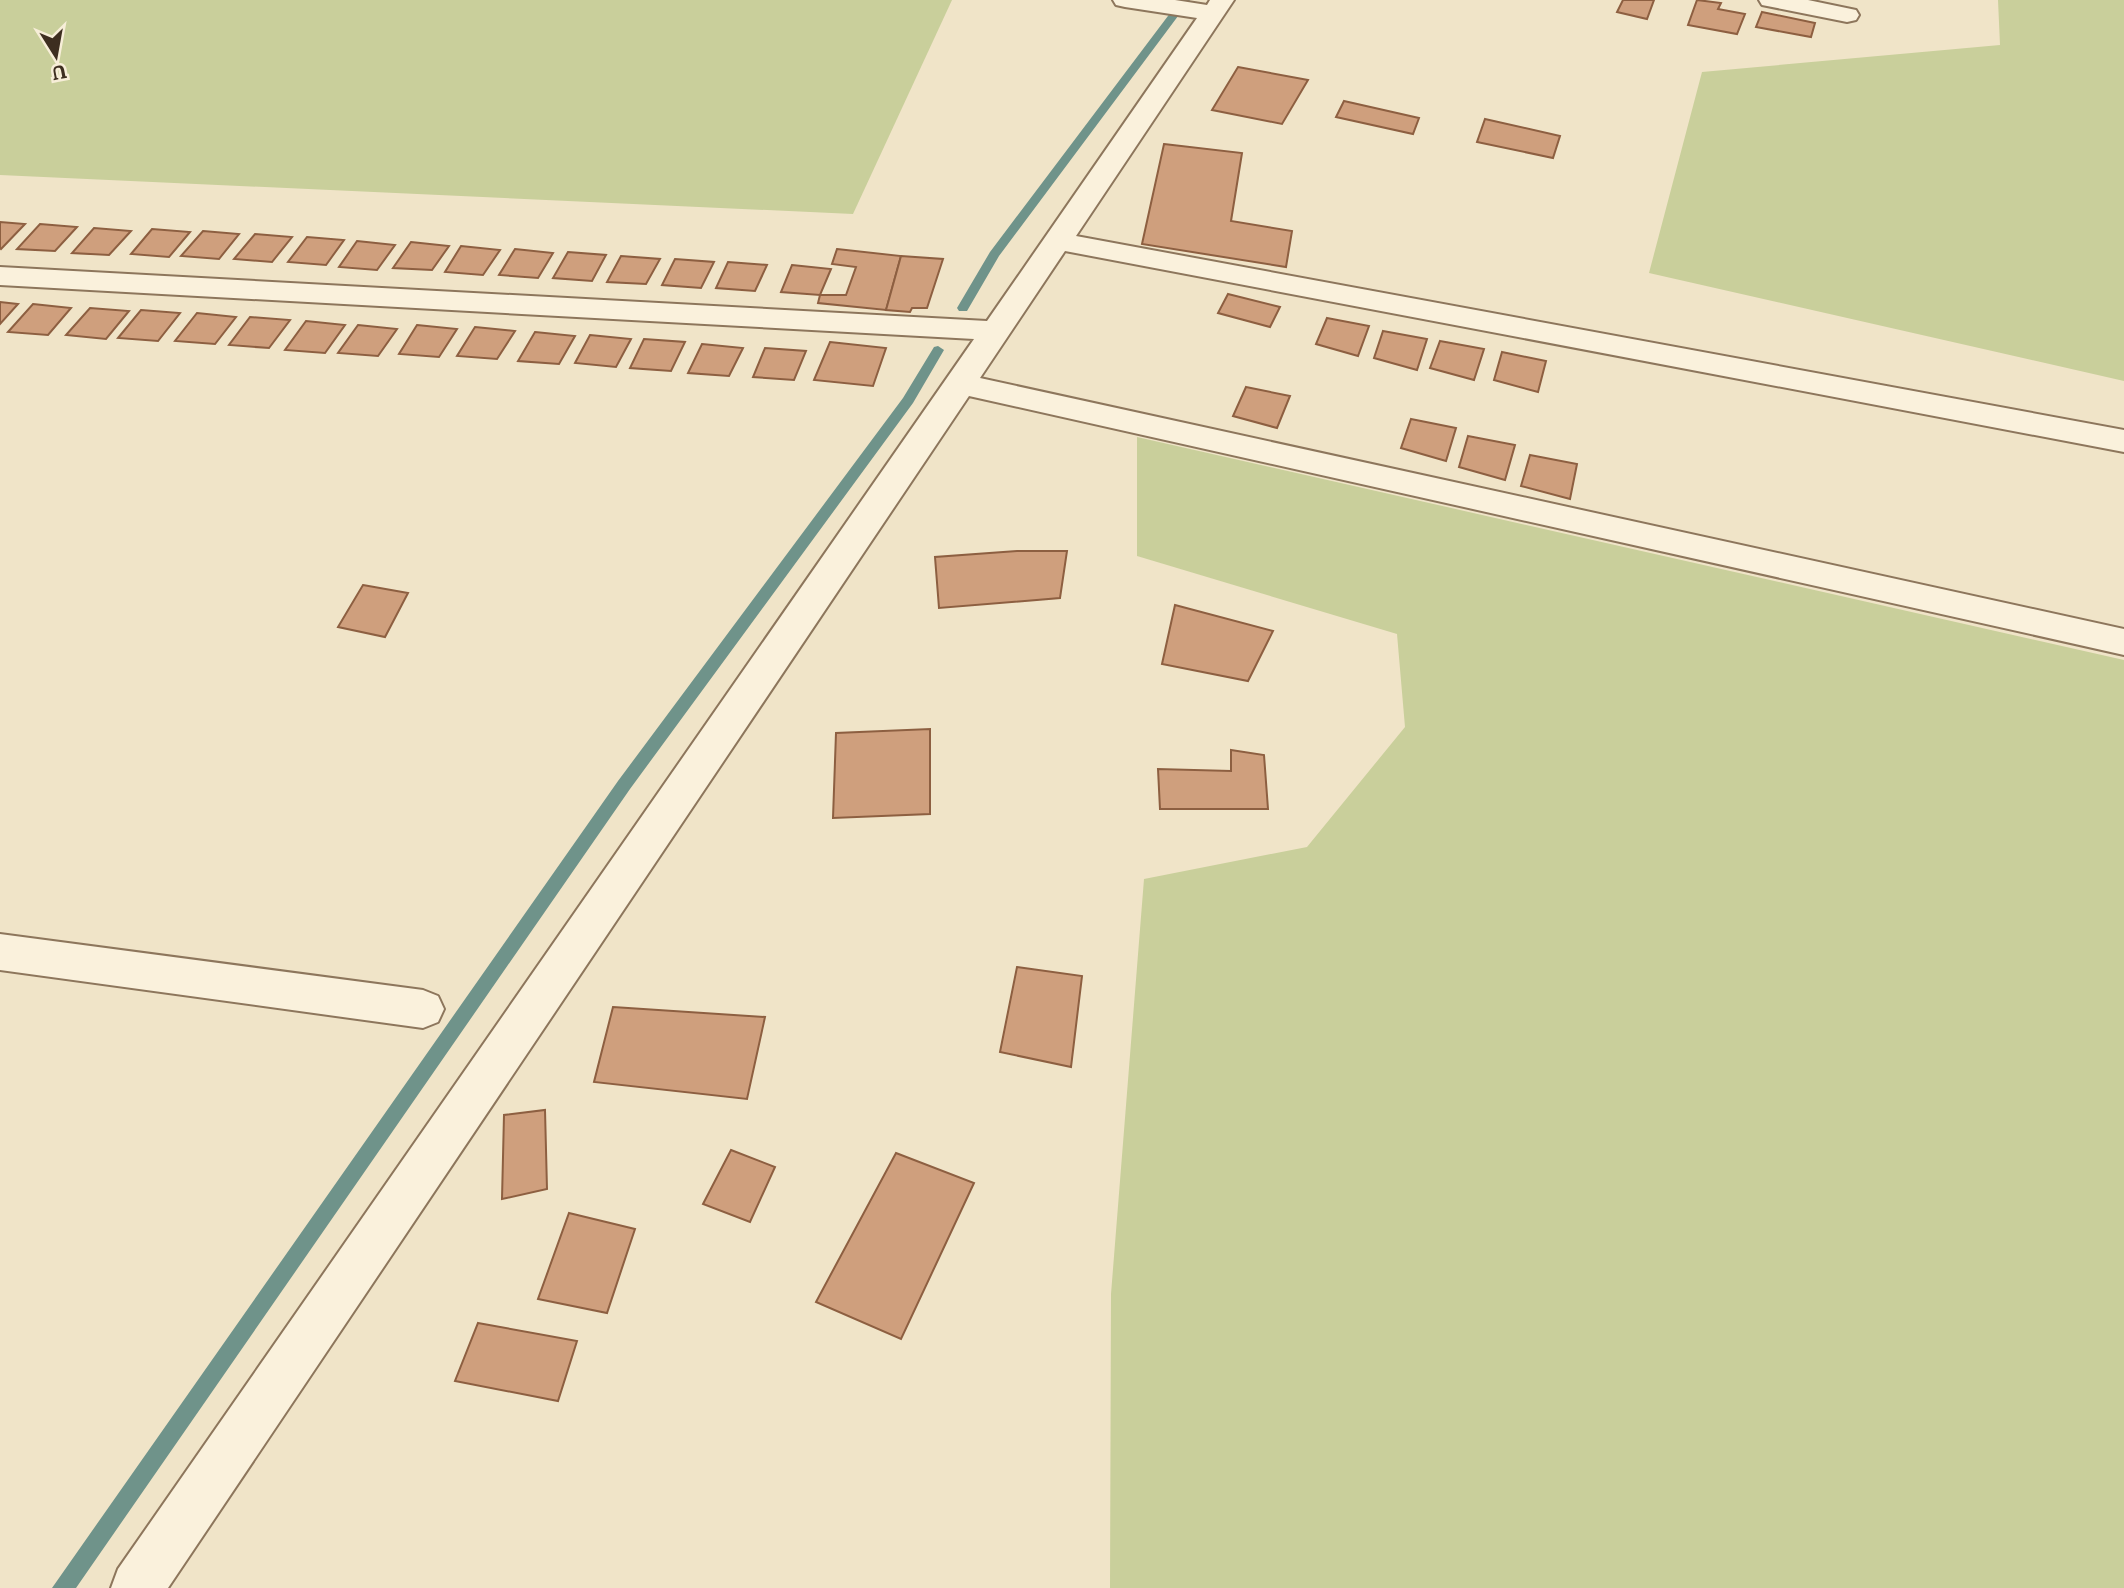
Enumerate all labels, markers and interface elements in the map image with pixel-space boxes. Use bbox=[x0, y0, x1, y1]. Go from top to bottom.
north arrow bbox=[21, 21, 91, 91]
text: U bbox=[49, 59, 69, 89]

